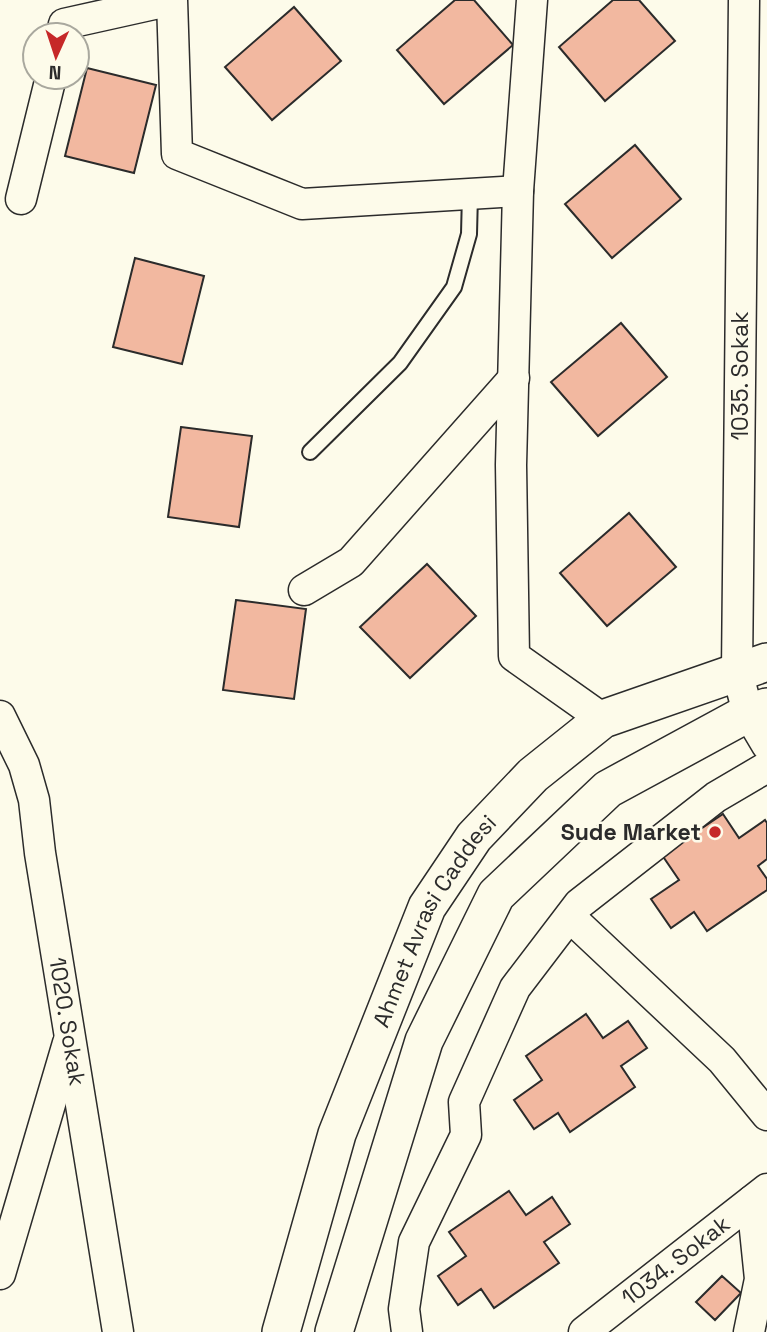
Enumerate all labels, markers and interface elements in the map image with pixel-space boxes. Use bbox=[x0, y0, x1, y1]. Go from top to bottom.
north arrow bbox=[21, 21, 91, 91]
text: N bbox=[48, 60, 62, 85]
street label: 1035. Sokak bbox=[725, 311, 755, 441]
street label: Ahmet Avrasi Caddesi bbox=[366, 808, 503, 1032]
place label: Sude Market bbox=[561, 817, 701, 847]
marker: Sude Market bbox=[707, 824, 723, 840]
street label: 1020. Sokak bbox=[42, 955, 93, 1088]
street label: 1034. Sokak bbox=[615, 1209, 736, 1312]

